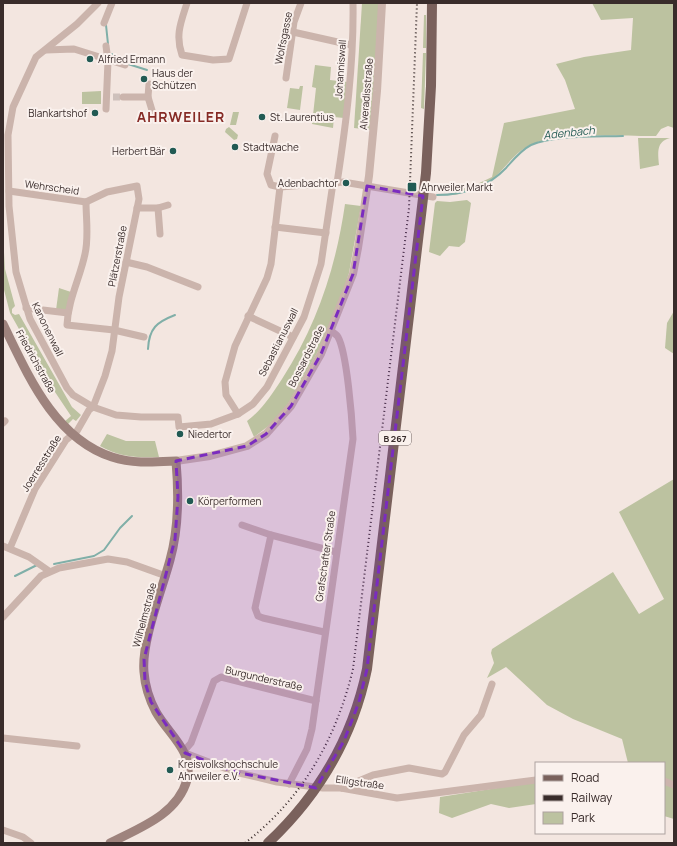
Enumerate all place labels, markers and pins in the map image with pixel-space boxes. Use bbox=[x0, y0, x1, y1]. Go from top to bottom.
place label: Alfried Ermann bbox=[98, 52, 165, 66]
marker: Alfried Ermann bbox=[85, 54, 95, 64]
place label: Haus der Schützen bbox=[152, 66, 196, 92]
marker: Haus der Schützen bbox=[139, 74, 149, 84]
place label: Blankartshof bbox=[28, 106, 87, 120]
marker: Blankartshof bbox=[90, 108, 100, 118]
place label: St. Laurentius bbox=[270, 110, 334, 124]
marker: St. Laurentius bbox=[257, 112, 267, 122]
place label: Stadtwache bbox=[243, 140, 299, 154]
marker: Stadtwache bbox=[230, 142, 240, 152]
place label: Herbert Bär bbox=[112, 144, 165, 158]
marker: Herbert Bär bbox=[168, 146, 178, 156]
place label: Adenbachtor bbox=[278, 176, 338, 190]
marker: Adenbachtor bbox=[341, 178, 351, 188]
place label: Ahrweiler Markt bbox=[421, 180, 493, 194]
marker: Ahrweiler Markt bbox=[406, 181, 418, 193]
place label: Niedertor bbox=[188, 427, 232, 441]
marker: Niedertor bbox=[175, 429, 185, 439]
place label: Körperformen bbox=[198, 494, 261, 508]
marker: Körperformen bbox=[185, 496, 195, 506]
place label: Kreisvolkshochschule Ahrweiler e.V. bbox=[178, 757, 278, 783]
marker: Kreisvolkshochschule Ahrweiler e.V. bbox=[165, 765, 175, 775]

